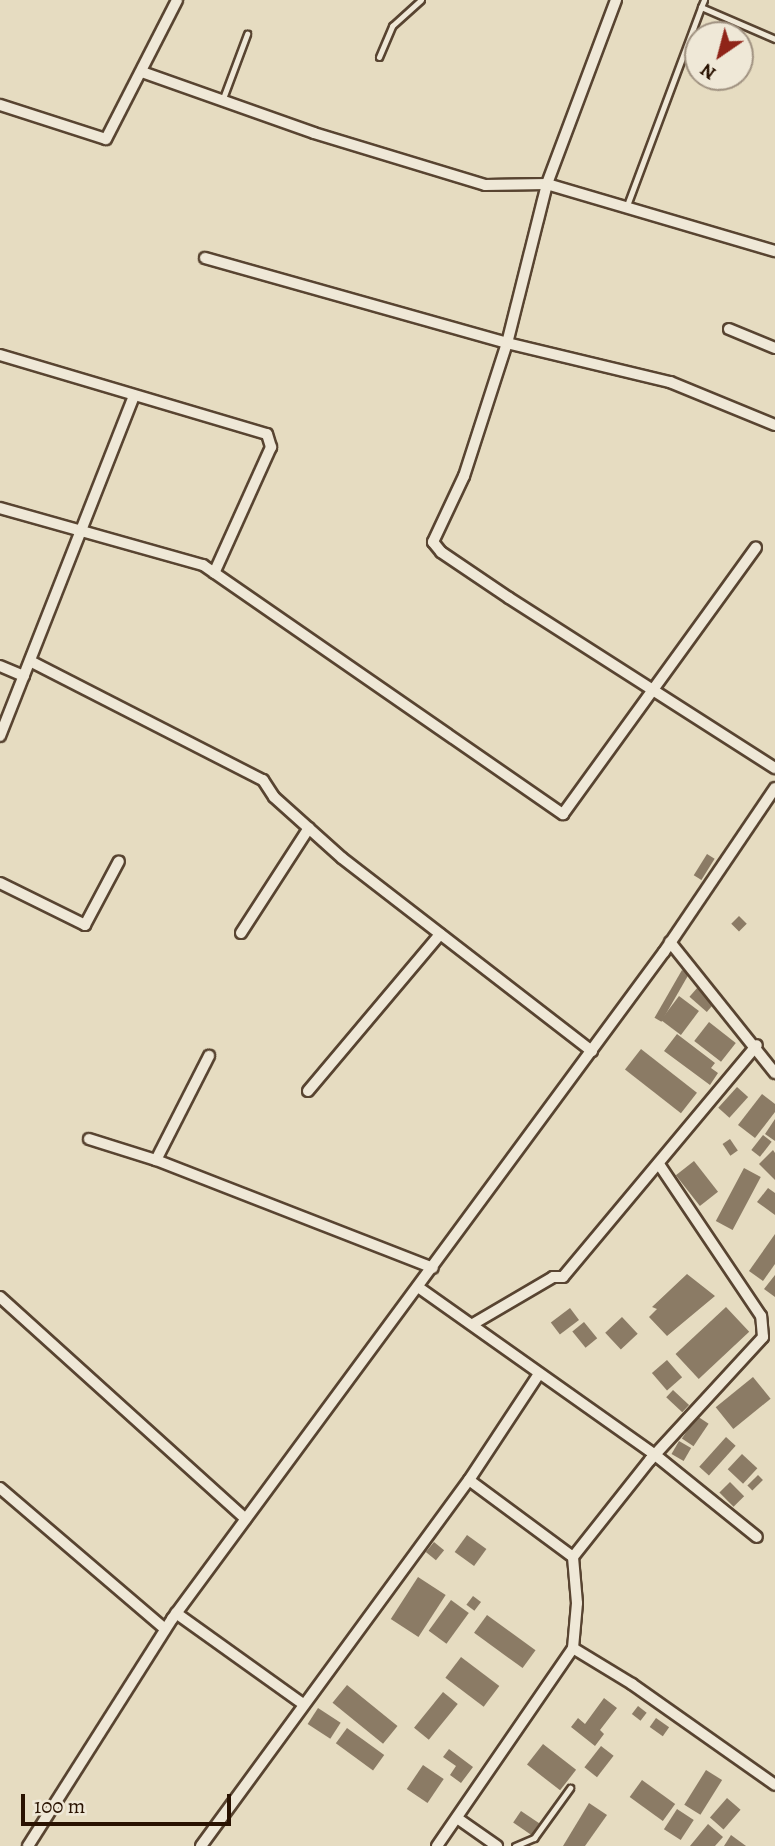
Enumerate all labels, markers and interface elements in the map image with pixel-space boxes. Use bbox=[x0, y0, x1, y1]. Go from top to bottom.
north arrow bbox=[684, 21, 754, 91]
text: N bbox=[695, 57, 721, 86]
scale bar bbox=[24, 1780, 234, 1824]
text: 100 m bbox=[34, 1792, 85, 1820]

